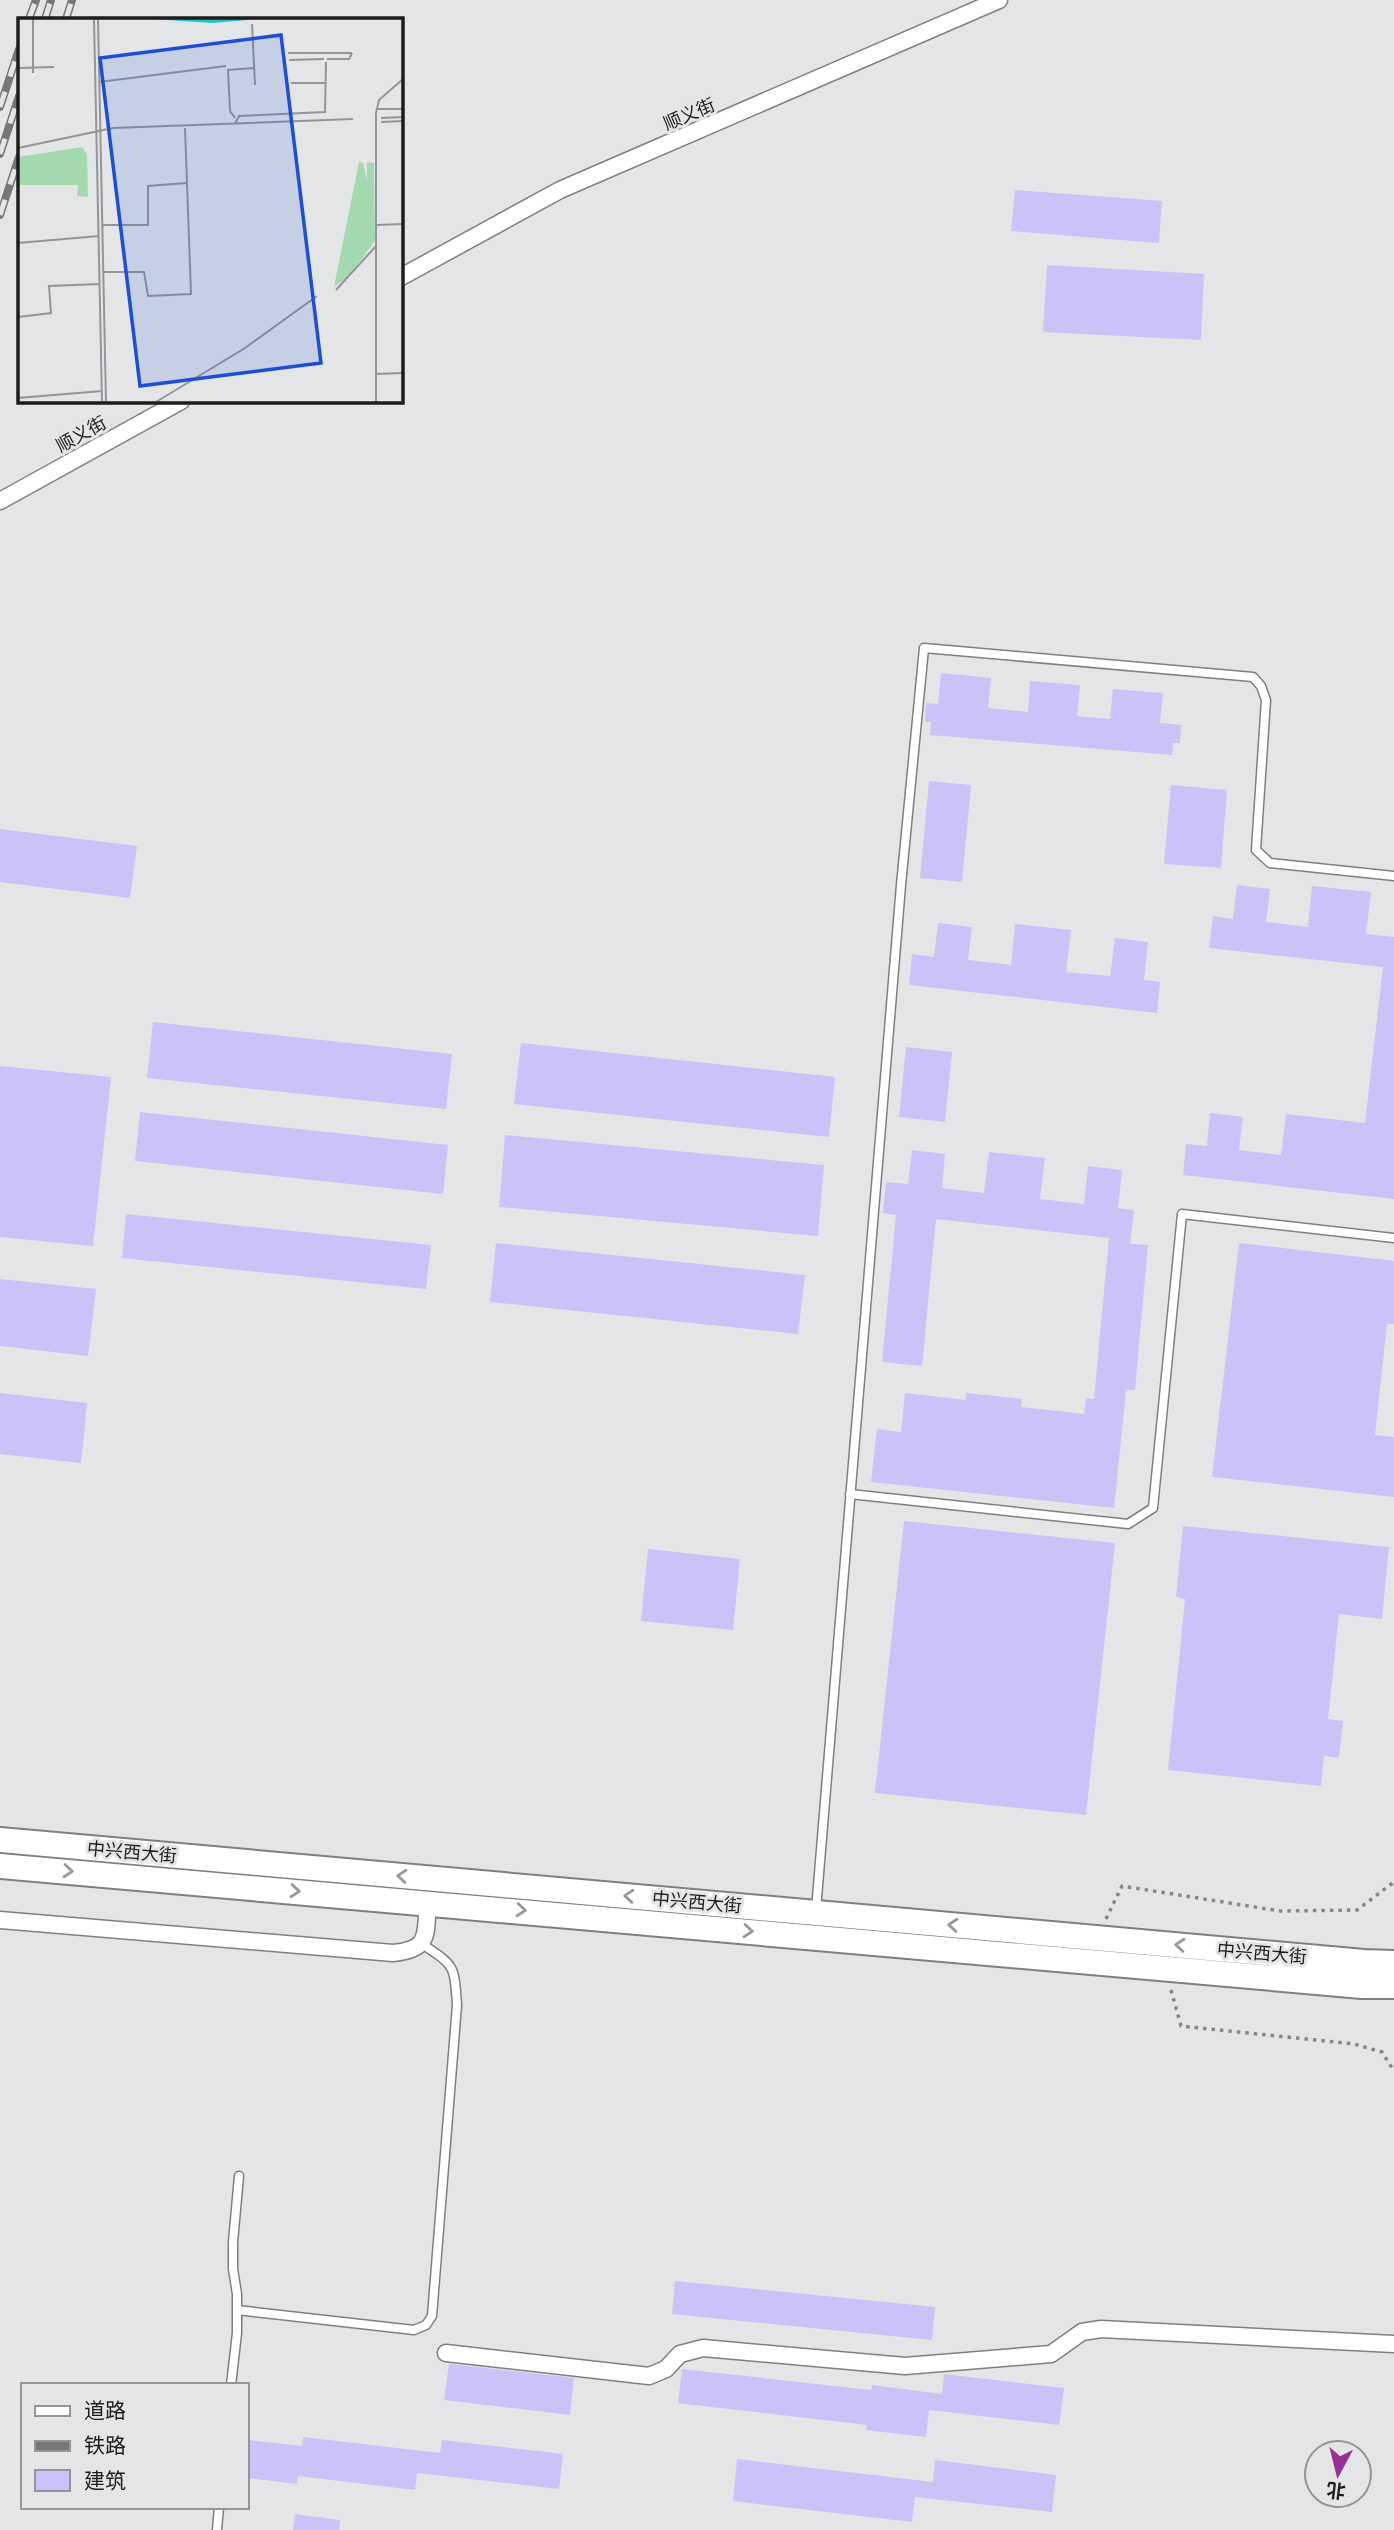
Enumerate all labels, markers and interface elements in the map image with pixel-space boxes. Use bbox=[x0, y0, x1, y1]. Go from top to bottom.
inset map bbox=[18, 18, 402, 402]
street label: 顺义街 bbox=[660, 94, 718, 134]
street label: 顺义街 bbox=[52, 412, 110, 456]
street label: 中兴西大街 bbox=[86, 1838, 178, 1866]
one-way arrow bbox=[63, 1863, 74, 1878]
one-way arrow bbox=[396, 1869, 407, 1884]
one-way arrow bbox=[289, 1883, 300, 1898]
street label: 中兴西大街 bbox=[651, 1888, 743, 1916]
one-way arrow bbox=[623, 1889, 634, 1904]
one-way arrow bbox=[516, 1902, 527, 1917]
one-way arrow bbox=[947, 1918, 958, 1933]
one-way arrow bbox=[742, 1923, 754, 1938]
one-way arrow bbox=[1174, 1938, 1185, 1953]
street label: 中兴西大街 bbox=[1216, 1939, 1308, 1967]
legend bbox=[21, 2383, 248, 2509]
text: 道路 bbox=[84, 2399, 126, 2423]
text: 铁路 bbox=[84, 2434, 126, 2458]
north arrow bbox=[1303, 2439, 1373, 2509]
text: 建筑 bbox=[84, 2469, 126, 2493]
text: 北 bbox=[1325, 2478, 1347, 2503]

